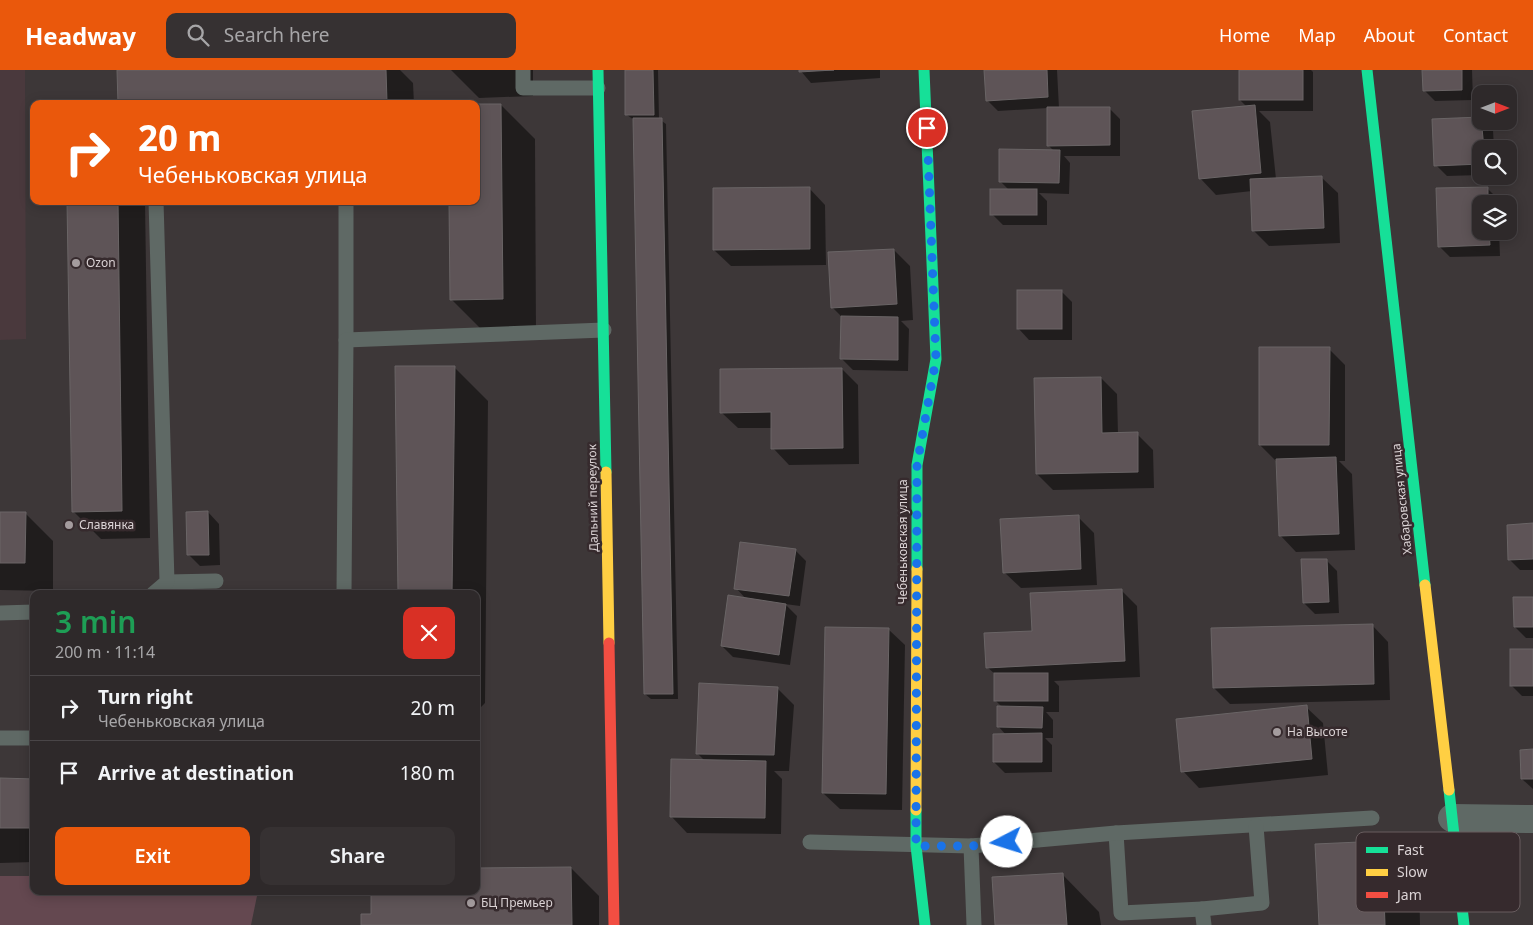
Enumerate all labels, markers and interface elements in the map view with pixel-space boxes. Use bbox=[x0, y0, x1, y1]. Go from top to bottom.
search box bbox=[166, 13, 516, 58]
text: Headway bbox=[25, 19, 136, 52]
icon: search bbox=[184, 21, 212, 49]
text: Search here bbox=[224, 22, 330, 48]
text: Home bbox=[1219, 23, 1270, 47]
text: Map bbox=[1298, 23, 1336, 47]
text: About bbox=[1364, 23, 1415, 47]
text: Contact bbox=[1443, 23, 1508, 47]
north arrow bbox=[1472, 85, 1518, 130]
map controls bbox=[1472, 85, 1517, 240]
pin bbox=[906, 107, 948, 149]
text: 20 m bbox=[138, 114, 221, 161]
icon: arrive bbox=[913, 114, 941, 142]
icon: right bbox=[55, 120, 120, 185]
button: search bbox=[1472, 140, 1517, 185]
text: Чебеньковская улица bbox=[138, 159, 368, 189]
button: layers bbox=[1472, 195, 1517, 240]
place label: Ozon bbox=[86, 254, 116, 271]
marker: Ozon bbox=[70, 257, 82, 269]
street label: Дальний переулок bbox=[583, 443, 602, 552]
street label: Хабаровская улица bbox=[1387, 443, 1416, 555]
street label: Чебеньковская улица bbox=[894, 479, 911, 605]
place label: Славянка bbox=[79, 516, 134, 533]
marker: Славянка bbox=[63, 519, 75, 531]
text: 3 min bbox=[55, 601, 136, 642]
button: close bbox=[403, 607, 455, 659]
text: 200 m · 11:14 bbox=[55, 641, 155, 663]
text: Turn right bbox=[98, 684, 193, 710]
icon: right bbox=[55, 694, 83, 722]
text: 20 m bbox=[411, 695, 455, 721]
text: Чебеньковская улица bbox=[98, 710, 265, 732]
place label: На Высоте bbox=[1287, 723, 1348, 740]
marker: На Высоте bbox=[1271, 726, 1283, 738]
icon: arrive bbox=[55, 759, 83, 787]
text: Arrive at destination bbox=[98, 760, 294, 786]
text: 180 m bbox=[400, 760, 455, 786]
position arrow bbox=[980, 815, 1032, 867]
button: Exit bbox=[55, 827, 250, 885]
button: Share bbox=[260, 827, 455, 885]
legend bbox=[1356, 832, 1520, 912]
text: Fast bbox=[1397, 840, 1424, 859]
text: Slow bbox=[1397, 862, 1428, 881]
text: Jam bbox=[1395, 885, 1422, 904]
place label: БЦ Премьер bbox=[481, 894, 553, 911]
marker: БЦ Премьер bbox=[465, 897, 477, 909]

